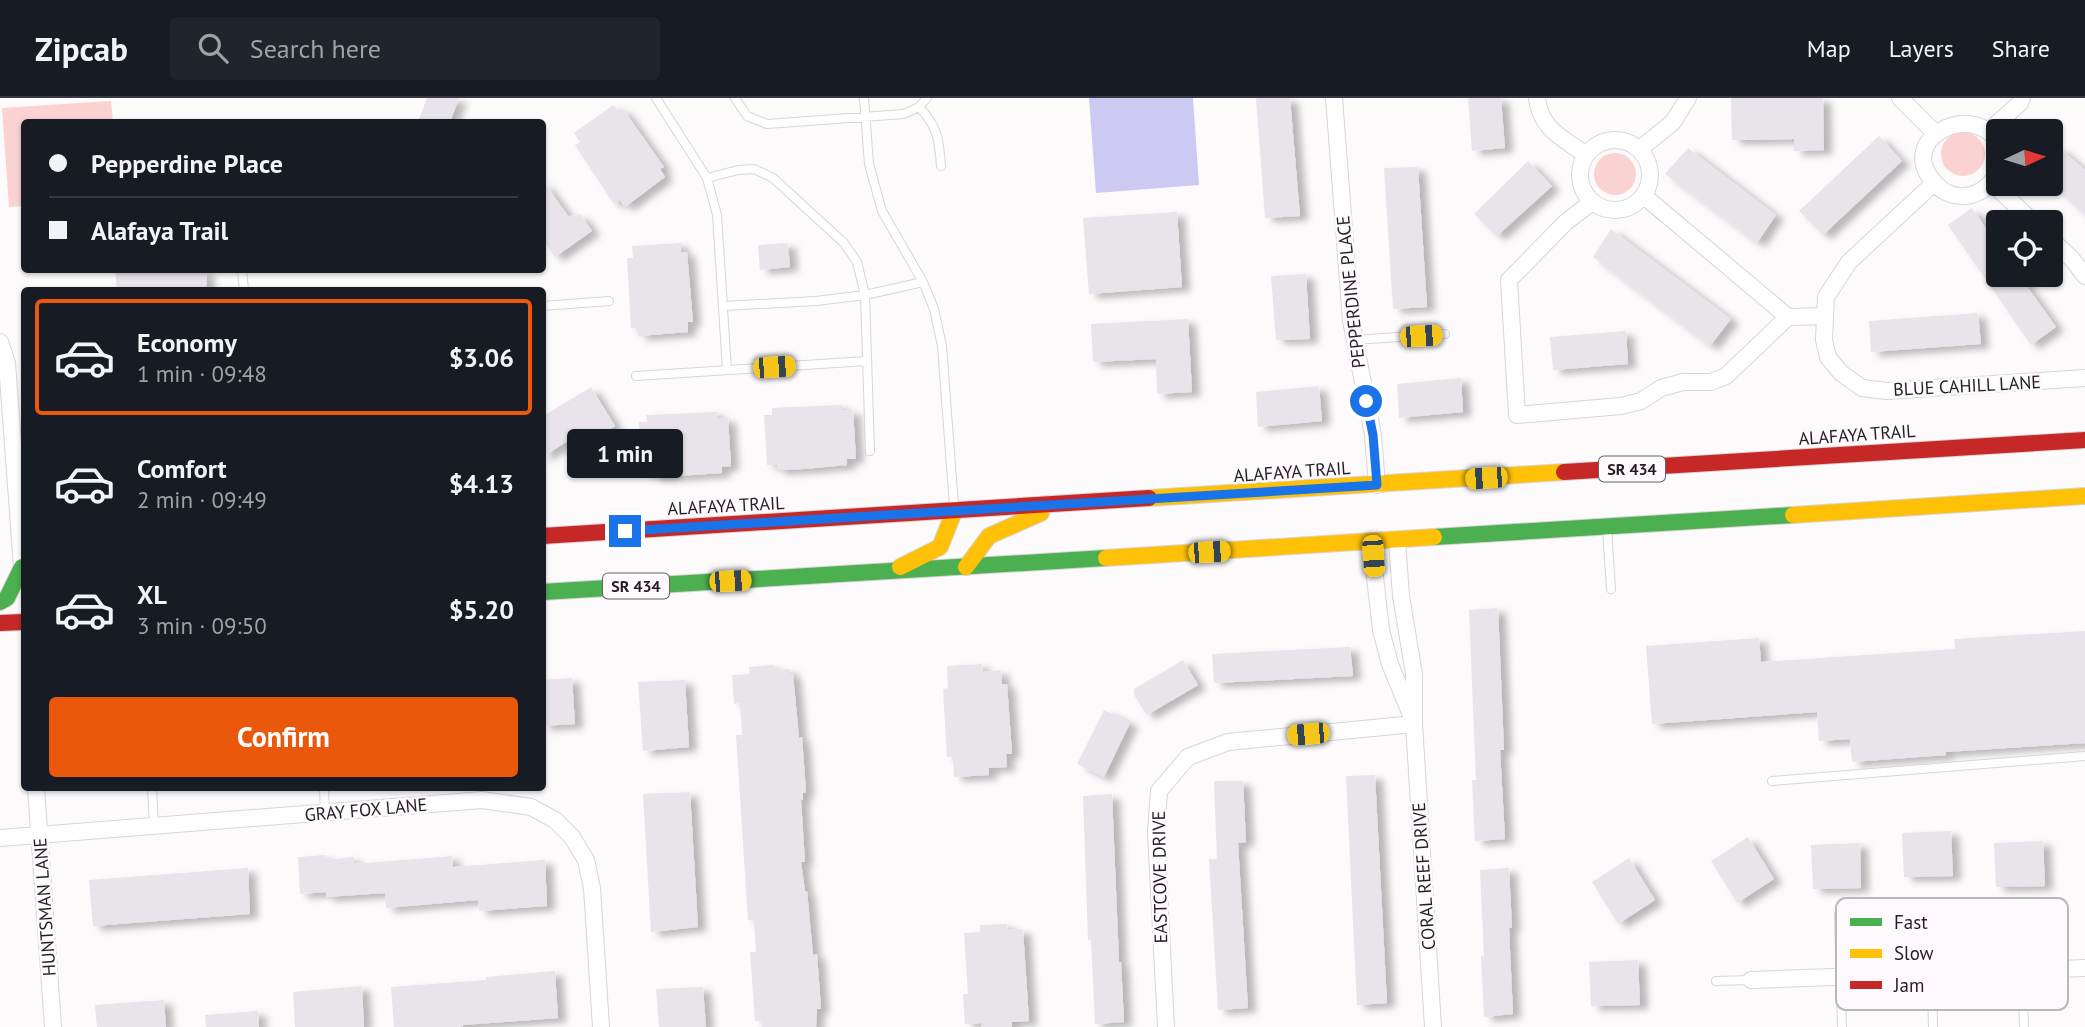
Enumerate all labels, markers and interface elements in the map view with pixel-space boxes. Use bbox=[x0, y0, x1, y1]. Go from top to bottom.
search box bbox=[170, 17, 660, 80]
text: Zipcab bbox=[35, 27, 128, 70]
icon: search bbox=[194, 29, 232, 67]
text: Search here bbox=[250, 32, 381, 65]
text: Map bbox=[1807, 33, 1851, 64]
text: Layers bbox=[1889, 33, 1954, 64]
text: Share bbox=[1992, 33, 2050, 64]
north arrow bbox=[1986, 119, 2063, 196]
map controls bbox=[1986, 119, 2063, 287]
text: Pepperdine Place bbox=[91, 147, 283, 180]
button: locate bbox=[1986, 210, 2063, 287]
text: Alafaya Trail bbox=[91, 214, 228, 247]
street label: PEPPERDINE PLACE bbox=[1331, 215, 1370, 369]
car bbox=[1400, 324, 1443, 348]
icon: car bbox=[53, 326, 116, 389]
text: Economy bbox=[137, 326, 237, 359]
text: $3.06 bbox=[449, 341, 514, 374]
car bbox=[753, 355, 796, 379]
text: 1 min · 09:48 bbox=[137, 359, 267, 388]
street label: BLUE CAHILL LANE bbox=[1892, 370, 2041, 401]
route start bbox=[1350, 385, 1382, 417]
street label: ALAFAYA TRAIL bbox=[1798, 419, 1916, 450]
callout: 1 min bbox=[567, 430, 683, 478]
text: 1 min bbox=[597, 439, 653, 468]
icon: car bbox=[53, 452, 116, 515]
text: Comfort bbox=[137, 452, 227, 485]
street label: ALAFAYA TRAIL bbox=[1233, 456, 1351, 487]
road number: SR 434 bbox=[1599, 456, 1665, 482]
car bbox=[1465, 466, 1508, 490]
text: $4.13 bbox=[449, 467, 514, 500]
text: 2 min · 09:49 bbox=[137, 485, 267, 514]
street label: ALAFAYA TRAIL bbox=[667, 491, 785, 520]
route end bbox=[609, 515, 641, 547]
car bbox=[1362, 534, 1385, 578]
car bbox=[1188, 540, 1231, 564]
car bbox=[709, 569, 752, 593]
road number: SR 434 bbox=[603, 573, 669, 598]
icon: car bbox=[53, 578, 116, 641]
text: XL bbox=[137, 578, 167, 611]
text: $5.20 bbox=[449, 593, 514, 626]
text: 3 min · 09:50 bbox=[137, 611, 267, 640]
button: Confirm bbox=[49, 697, 518, 777]
car bbox=[1287, 722, 1330, 746]
street label: GRAY FOX LANE bbox=[304, 793, 428, 826]
street label: CORAL REEF DRIVE bbox=[1407, 801, 1440, 951]
street label: EASTCOVE DRIVE bbox=[1147, 810, 1172, 944]
street label: HUNTSMAN LANE bbox=[28, 837, 61, 977]
legend bbox=[1836, 898, 2068, 1010]
text: Fast bbox=[1894, 910, 1928, 934]
text: Slow bbox=[1894, 941, 1934, 965]
text: Jam bbox=[1893, 973, 1924, 997]

